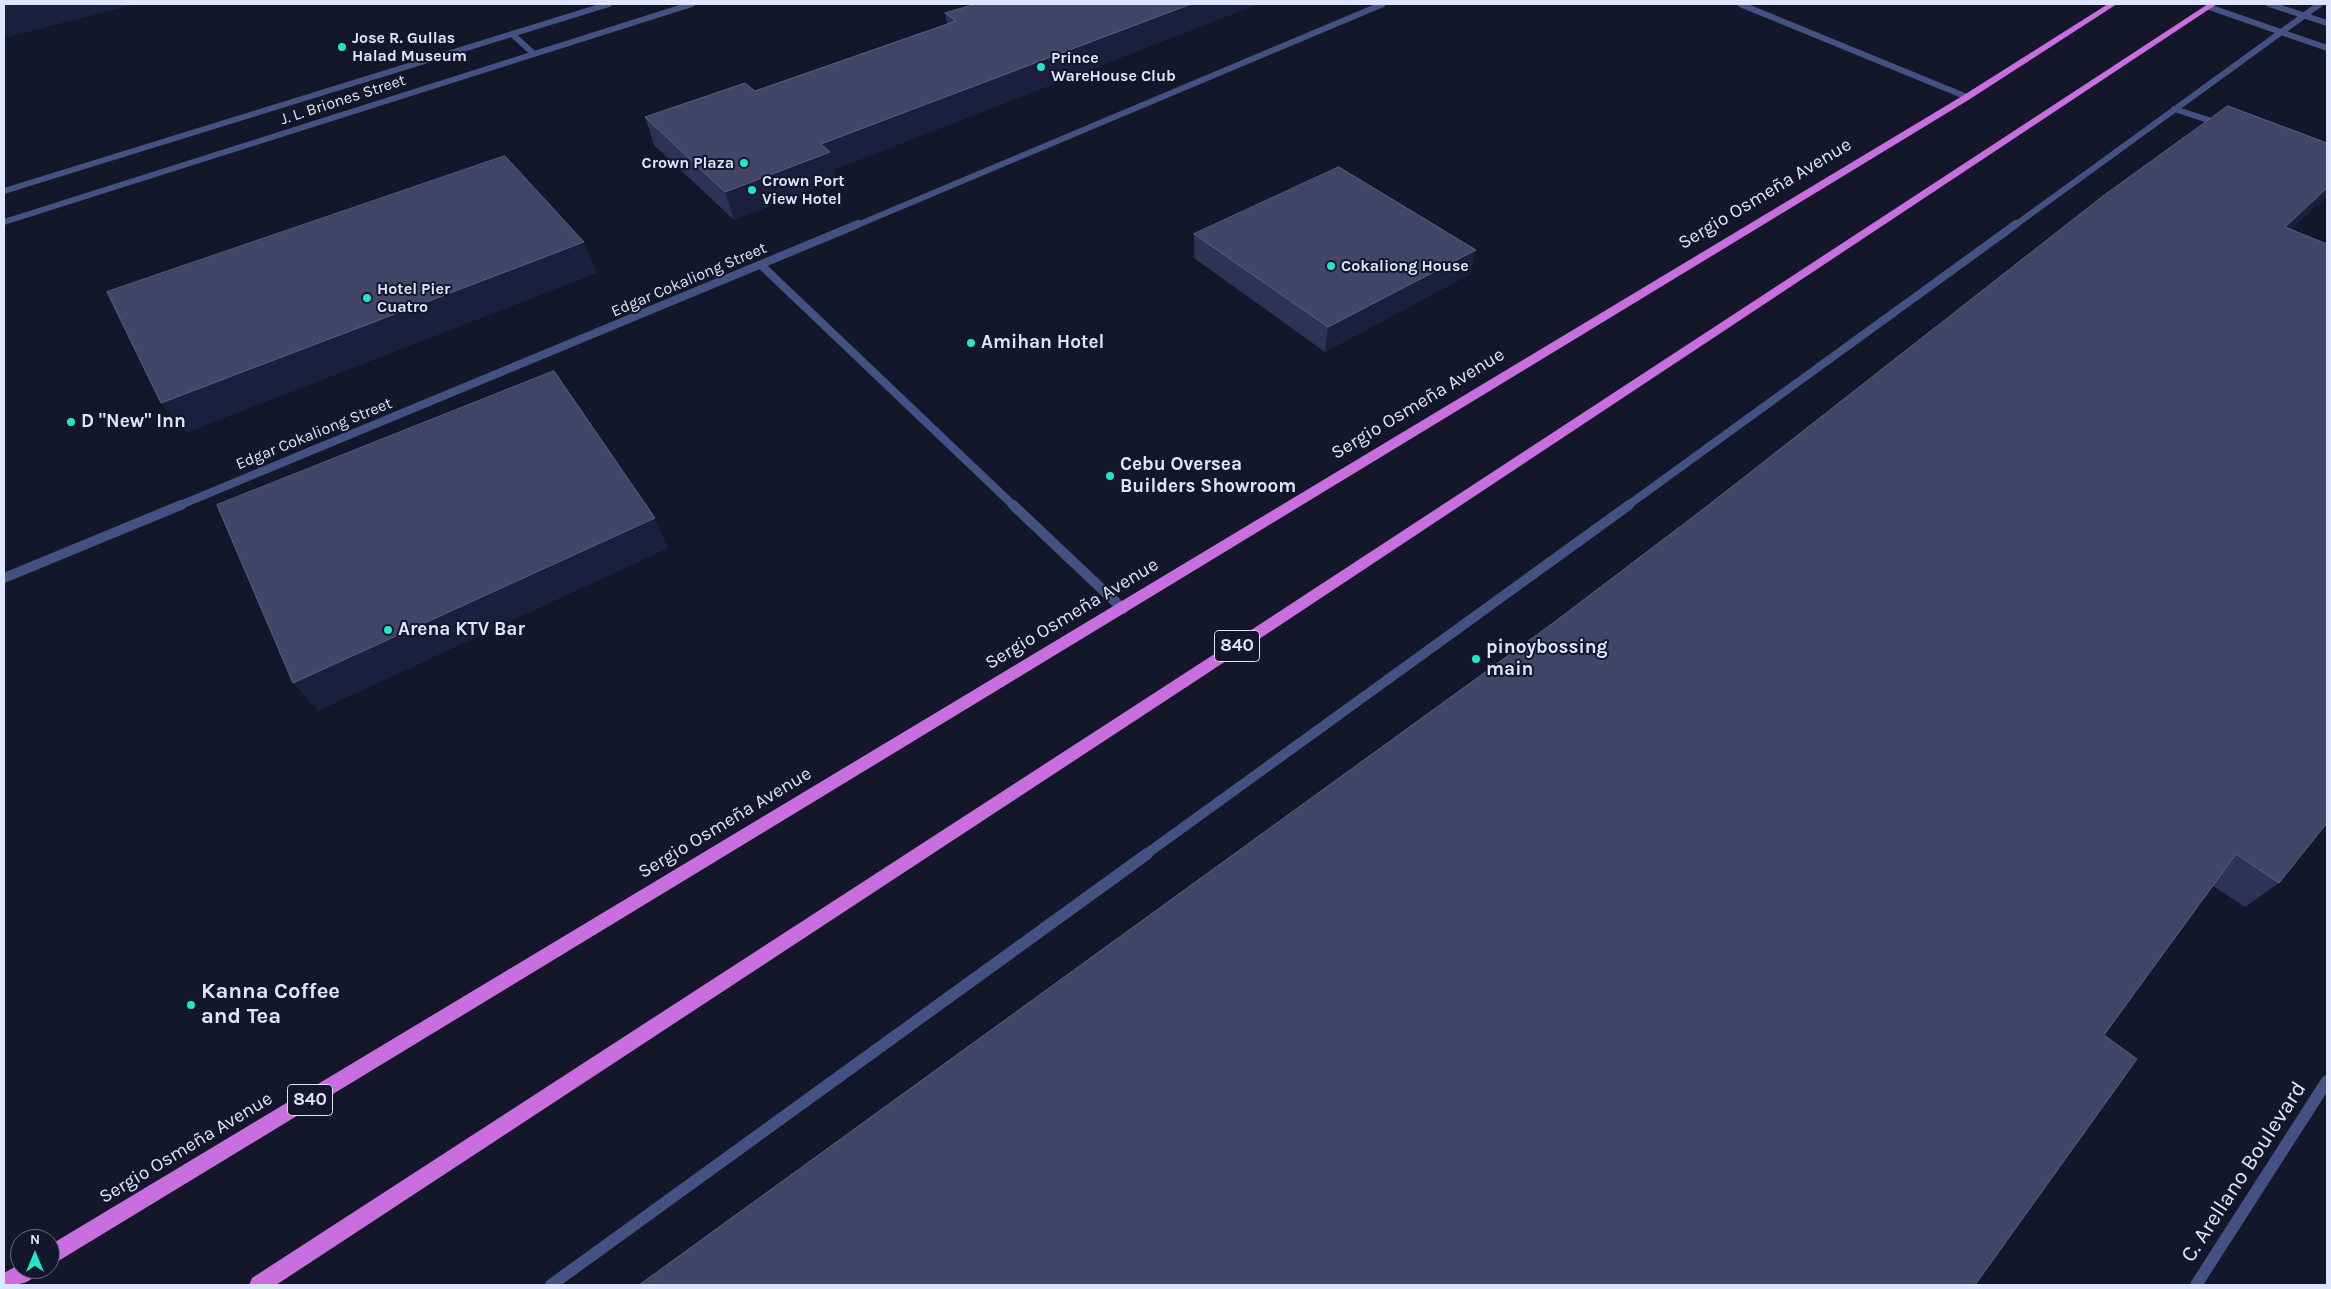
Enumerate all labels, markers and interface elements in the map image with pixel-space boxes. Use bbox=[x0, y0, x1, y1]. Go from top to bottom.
place label: Jose R. Gullas Halad Museum bbox=[352, 28, 467, 66]
marker: Jose R. Gullas Halad Museum bbox=[336, 41, 348, 53]
place label: Prince WareHouse Club bbox=[1051, 48, 1176, 86]
marker: Prince WareHouse Club bbox=[1035, 61, 1047, 73]
street label: J. L. Briones Street bbox=[278, 71, 408, 129]
street label: Sergio Osmeña Avenue bbox=[1674, 133, 1856, 255]
place label: Crown Plaza bbox=[642, 153, 734, 173]
marker: Crown Plaza bbox=[738, 157, 750, 169]
place label: Crown Port View Hotel bbox=[762, 171, 845, 209]
marker: Crown Port View Hotel bbox=[746, 184, 758, 196]
street label: Edgar Cokaliong Street bbox=[609, 239, 769, 321]
place label: Cokaliong House bbox=[1341, 256, 1469, 276]
marker: Cokaliong House bbox=[1325, 260, 1337, 272]
place label: Hotel Pier Cuatro bbox=[377, 279, 450, 317]
marker: Hotel Pier Cuatro bbox=[361, 292, 373, 304]
place label: Amihan Hotel bbox=[981, 332, 1104, 354]
marker: Amihan Hotel bbox=[965, 337, 977, 349]
street label: Sergio Osmeña Avenue bbox=[1327, 343, 1509, 465]
street label: Edgar Cokaliong Street bbox=[233, 394, 395, 474]
place label: D "New" Inn bbox=[81, 411, 186, 433]
marker: D "New" Inn bbox=[65, 416, 77, 428]
place label: Cebu Oversea Builders Showroom bbox=[1120, 454, 1296, 498]
marker: Cebu Oversea Builders Showroom bbox=[1104, 470, 1116, 482]
street label: Sergio Osmeña Avenue bbox=[981, 553, 1163, 675]
place label: Arena KTV Bar bbox=[398, 619, 525, 641]
marker: Arena KTV Bar bbox=[382, 624, 394, 636]
road number: 840 bbox=[1214, 630, 1260, 661]
place label: pinoybossing main bbox=[1486, 637, 1608, 681]
marker: pinoybossing main bbox=[1470, 653, 1482, 665]
street label: Sergio Osmeña Avenue bbox=[634, 762, 816, 884]
place label: Kanna Coffee and Tea bbox=[201, 979, 340, 1030]
marker: Kanna Coffee and Tea bbox=[185, 999, 197, 1011]
street label: C. Arellano Boulevard bbox=[2176, 1077, 2312, 1267]
road number: 840 bbox=[288, 1084, 332, 1116]
street label: Sergio Osmeña Avenue bbox=[95, 1087, 277, 1209]
north arrow bbox=[10, 1229, 60, 1279]
text: N bbox=[30, 1231, 40, 1248]

